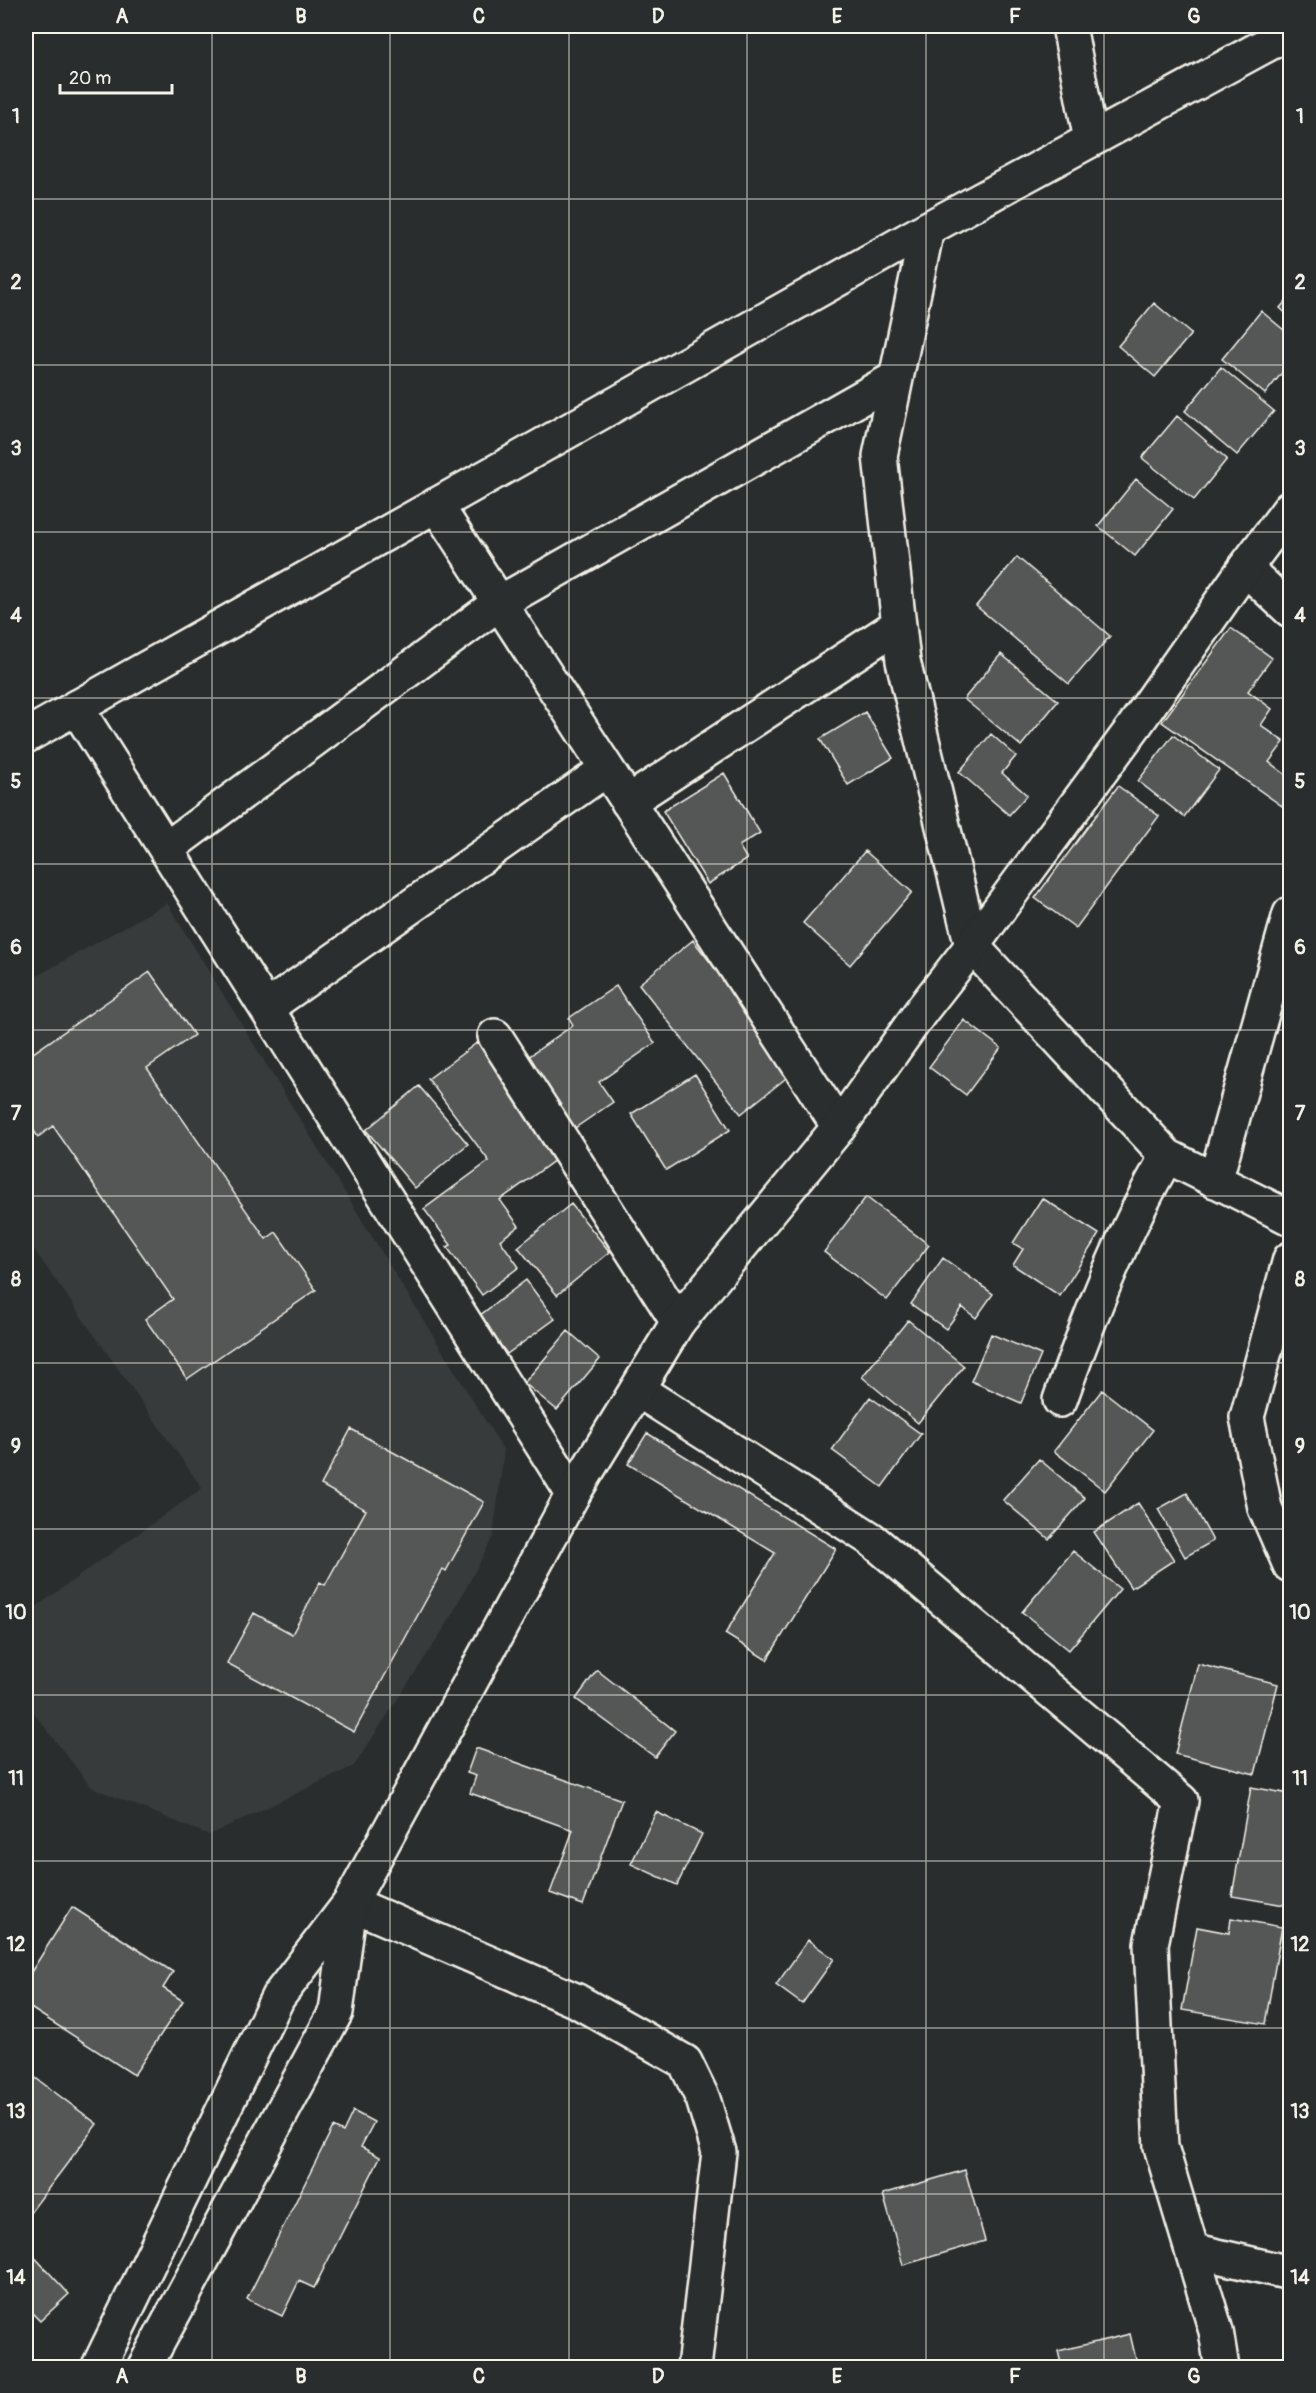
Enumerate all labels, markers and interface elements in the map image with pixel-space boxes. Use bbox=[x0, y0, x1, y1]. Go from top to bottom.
text: A bbox=[116, 4, 129, 29]
text: B bbox=[295, 4, 307, 29]
text: C bbox=[473, 4, 485, 29]
text: D bbox=[652, 4, 665, 29]
text: E bbox=[832, 4, 843, 29]
text: F bbox=[1009, 4, 1021, 29]
text: G bbox=[1187, 4, 1201, 29]
scale bar bbox=[60, 57, 172, 95]
text: 20 m bbox=[69, 67, 111, 90]
text: 1 bbox=[12, 104, 20, 129]
text: 1 bbox=[1296, 104, 1304, 129]
text: 2 bbox=[10, 270, 22, 295]
text: 2 bbox=[1294, 270, 1306, 295]
text: 3 bbox=[10, 436, 22, 461]
text: 3 bbox=[1294, 436, 1306, 461]
text: 4 bbox=[10, 603, 22, 628]
text: 4 bbox=[1294, 603, 1306, 628]
text: 5 bbox=[11, 769, 22, 794]
text: 5 bbox=[1295, 769, 1306, 794]
text: 6 bbox=[10, 935, 22, 960]
text: 6 bbox=[1294, 935, 1306, 960]
text: 7 bbox=[11, 1101, 22, 1126]
text: 7 bbox=[1295, 1101, 1306, 1126]
text: 8 bbox=[11, 1267, 21, 1292]
text: 8 bbox=[1295, 1267, 1305, 1292]
text: 9 bbox=[11, 1434, 21, 1459]
text: 9 bbox=[1295, 1434, 1305, 1459]
text: 10 bbox=[5, 1600, 27, 1625]
text: 10 bbox=[1289, 1600, 1311, 1625]
text: 11 bbox=[8, 1766, 24, 1791]
text: 11 bbox=[1292, 1766, 1308, 1791]
text: 12 bbox=[7, 1932, 26, 1957]
text: 12 bbox=[1291, 1932, 1310, 1957]
text: 13 bbox=[7, 2099, 25, 2124]
text: 13 bbox=[1291, 2099, 1309, 2124]
text: 14 bbox=[6, 2265, 26, 2290]
text: 14 bbox=[1290, 2265, 1310, 2290]
text: A bbox=[116, 2364, 129, 2389]
text: B bbox=[295, 2364, 307, 2389]
text: C bbox=[473, 2364, 485, 2389]
text: D bbox=[652, 2364, 665, 2389]
text: E bbox=[832, 2364, 843, 2389]
text: F bbox=[1009, 2364, 1021, 2389]
text: G bbox=[1187, 2364, 1201, 2389]

